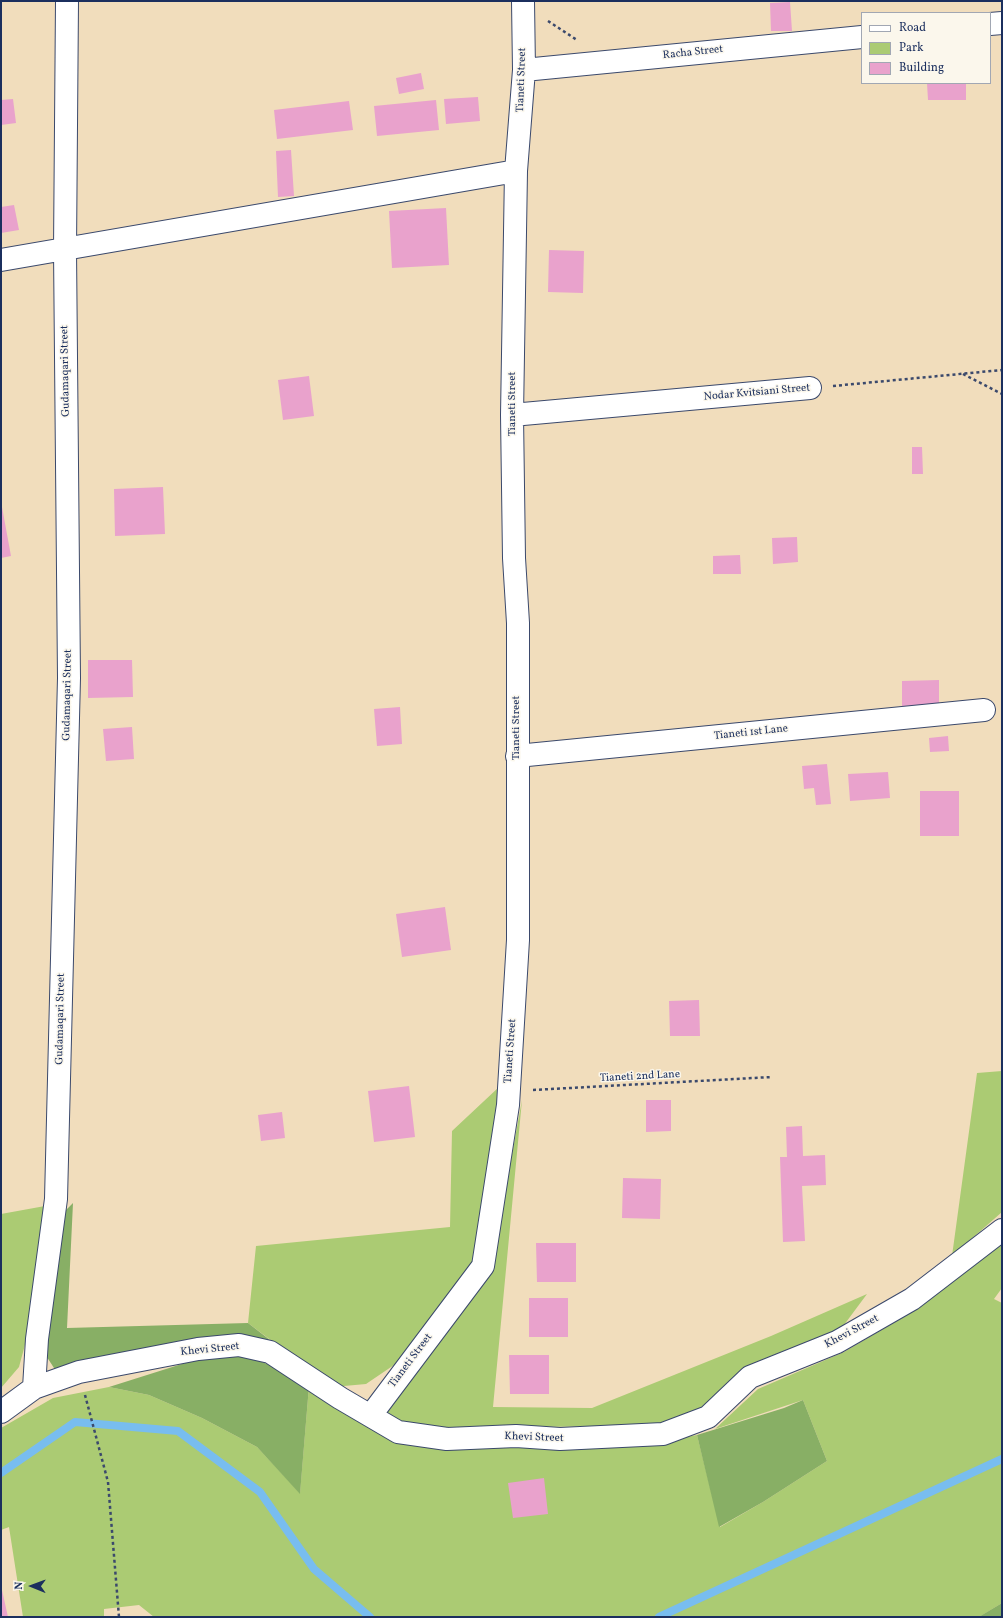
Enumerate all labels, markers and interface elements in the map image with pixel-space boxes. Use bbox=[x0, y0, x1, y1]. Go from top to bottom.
legend bbox=[861, 12, 991, 84]
text: Road bbox=[899, 20, 926, 36]
text: Park bbox=[899, 40, 924, 56]
street label: Racha Street bbox=[662, 43, 724, 63]
street label: Tianeti Street bbox=[514, 47, 530, 113]
text: Building bbox=[899, 60, 944, 76]
street label: Gudamaqari Street bbox=[59, 325, 73, 417]
street label: Tianeti Street bbox=[506, 372, 520, 436]
street label: Nodar Kvitsiani Street bbox=[703, 382, 811, 404]
street label: Gudamaqari Street bbox=[61, 649, 75, 741]
street label: Tianeti Street bbox=[510, 696, 524, 760]
street label: Tianeti 1st Lane bbox=[713, 723, 789, 743]
street label: Gudamaqari Street bbox=[54, 973, 68, 1065]
street label: Tianeti Street bbox=[502, 1018, 520, 1084]
street label: Tianeti 2nd Lane bbox=[600, 1068, 680, 1086]
street label: Khevi Street bbox=[823, 1312, 881, 1352]
street label: Tianeti Street bbox=[386, 1331, 436, 1391]
street label: Khevi Street bbox=[180, 1340, 240, 1360]
street label: Khevi Street bbox=[504, 1430, 564, 1446]
north arrow bbox=[12, 1566, 52, 1606]
text: N bbox=[12, 1582, 27, 1590]

